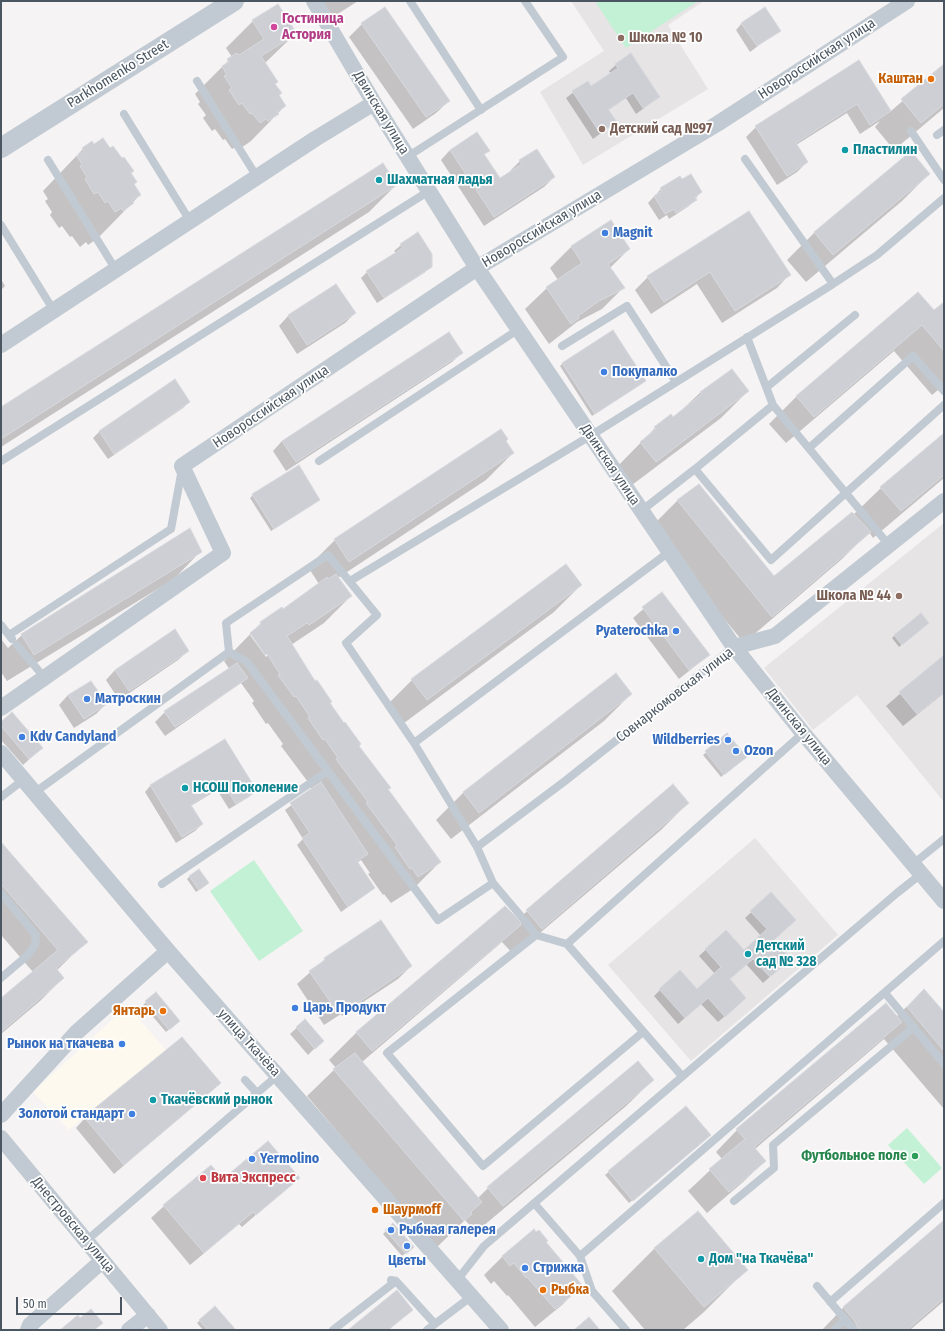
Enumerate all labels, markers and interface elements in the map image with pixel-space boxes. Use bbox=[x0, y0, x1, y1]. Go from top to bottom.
place label: Гостиница Астория bbox=[282, 11, 344, 44]
street label: Новороссийская улица bbox=[755, 15, 879, 103]
marker: Гостиница Астория bbox=[269, 22, 279, 32]
place label: Школа № 10 bbox=[629, 30, 703, 46]
marker: Школа № 10 bbox=[616, 33, 626, 43]
street label: Parkhomenko Street bbox=[64, 36, 172, 112]
street label: Двинская улица bbox=[350, 68, 412, 158]
place label: Каштан bbox=[878, 71, 923, 87]
marker: Каштан bbox=[926, 74, 936, 84]
place label: Детский сад №97 bbox=[610, 121, 712, 137]
marker: Детский сад №97 bbox=[597, 124, 607, 134]
place label: Пластилин bbox=[853, 142, 917, 158]
marker: Пластилин bbox=[840, 145, 850, 155]
place label: Шахматная ладья bbox=[387, 172, 493, 188]
marker: Шахматная ладья bbox=[374, 175, 384, 185]
street label: Новороссийская улица bbox=[479, 187, 605, 271]
place label: Magnit bbox=[613, 225, 653, 241]
marker: Magnit bbox=[600, 228, 610, 238]
street label: Новороссийская улица bbox=[210, 362, 332, 452]
place label: Покупалко bbox=[612, 364, 677, 380]
marker: Покупалко bbox=[599, 367, 609, 377]
street label: Двинская улица bbox=[577, 421, 643, 509]
place label: Школа № 44 bbox=[817, 588, 891, 604]
marker: Школа № 44 bbox=[894, 591, 904, 601]
place label: Pyaterochka bbox=[596, 623, 668, 639]
marker: Pyaterochka bbox=[671, 626, 681, 636]
street label: Совнаркомовская улица bbox=[613, 644, 737, 746]
street label: Двинская улица bbox=[763, 685, 835, 769]
place label: Матроскин bbox=[95, 691, 161, 707]
marker: Матроскин bbox=[82, 694, 92, 704]
place label: Kdv Candyland bbox=[30, 729, 116, 745]
marker: Kdv Candyland bbox=[17, 732, 27, 742]
place label: Wildberries bbox=[652, 732, 720, 748]
marker: Wildberries bbox=[723, 735, 733, 745]
place label: Ozon bbox=[744, 743, 773, 759]
marker: Ozon bbox=[731, 746, 741, 756]
place label: НСОШ Поколение bbox=[193, 780, 298, 796]
marker: НСОШ Поколение bbox=[180, 783, 190, 793]
place label: Детский сад № 328 bbox=[756, 938, 817, 970]
marker: Детский сад № 328 bbox=[743, 949, 753, 959]
place label: Царь Продукт bbox=[303, 1000, 386, 1016]
place label: Янтарь bbox=[113, 1003, 155, 1019]
marker: Царь Продукт bbox=[290, 1003, 300, 1013]
marker: Янтарь bbox=[158, 1006, 168, 1016]
street label: улица Ткачёва bbox=[214, 1006, 284, 1080]
place label: Рынок на ткачева bbox=[7, 1036, 114, 1052]
marker: Рынок на ткачева bbox=[117, 1039, 127, 1049]
place label: Ткачёвский рынок bbox=[161, 1092, 273, 1108]
marker: Ткачёвский рынок bbox=[148, 1095, 158, 1105]
place label: Золотой стандарт bbox=[18, 1106, 124, 1122]
marker: Золотой стандарт bbox=[127, 1109, 137, 1119]
place label: Футбольное поле bbox=[801, 1148, 907, 1164]
place label: Yermolino bbox=[260, 1151, 319, 1167]
marker: Футбольное поле bbox=[910, 1151, 920, 1161]
marker: Yermolino bbox=[247, 1154, 257, 1164]
place label: Вита Экспресс bbox=[211, 1170, 296, 1186]
marker: Вита Экспресс bbox=[198, 1173, 208, 1183]
street label: Днестровская улица bbox=[28, 1174, 118, 1276]
place label: Шаурмоff bbox=[383, 1202, 441, 1218]
marker: Шаурмоff bbox=[370, 1205, 380, 1215]
place label: Рыбная галерея bbox=[399, 1222, 496, 1238]
marker: Рыбная галерея bbox=[386, 1225, 396, 1235]
marker: Цветы bbox=[402, 1241, 412, 1251]
place label: Дом "на Ткачёва" bbox=[709, 1251, 813, 1267]
place label: Цветы bbox=[388, 1253, 426, 1269]
marker: Дом "на Ткачёва" bbox=[696, 1254, 706, 1264]
place label: Стрижка bbox=[533, 1260, 584, 1276]
marker: Стрижка bbox=[520, 1263, 530, 1273]
place label: Рыбка bbox=[551, 1282, 589, 1298]
marker: Рыбка bbox=[538, 1285, 548, 1295]
scale bar bbox=[18, 1289, 124, 1315]
text: 50 m bbox=[23, 1297, 47, 1311]

